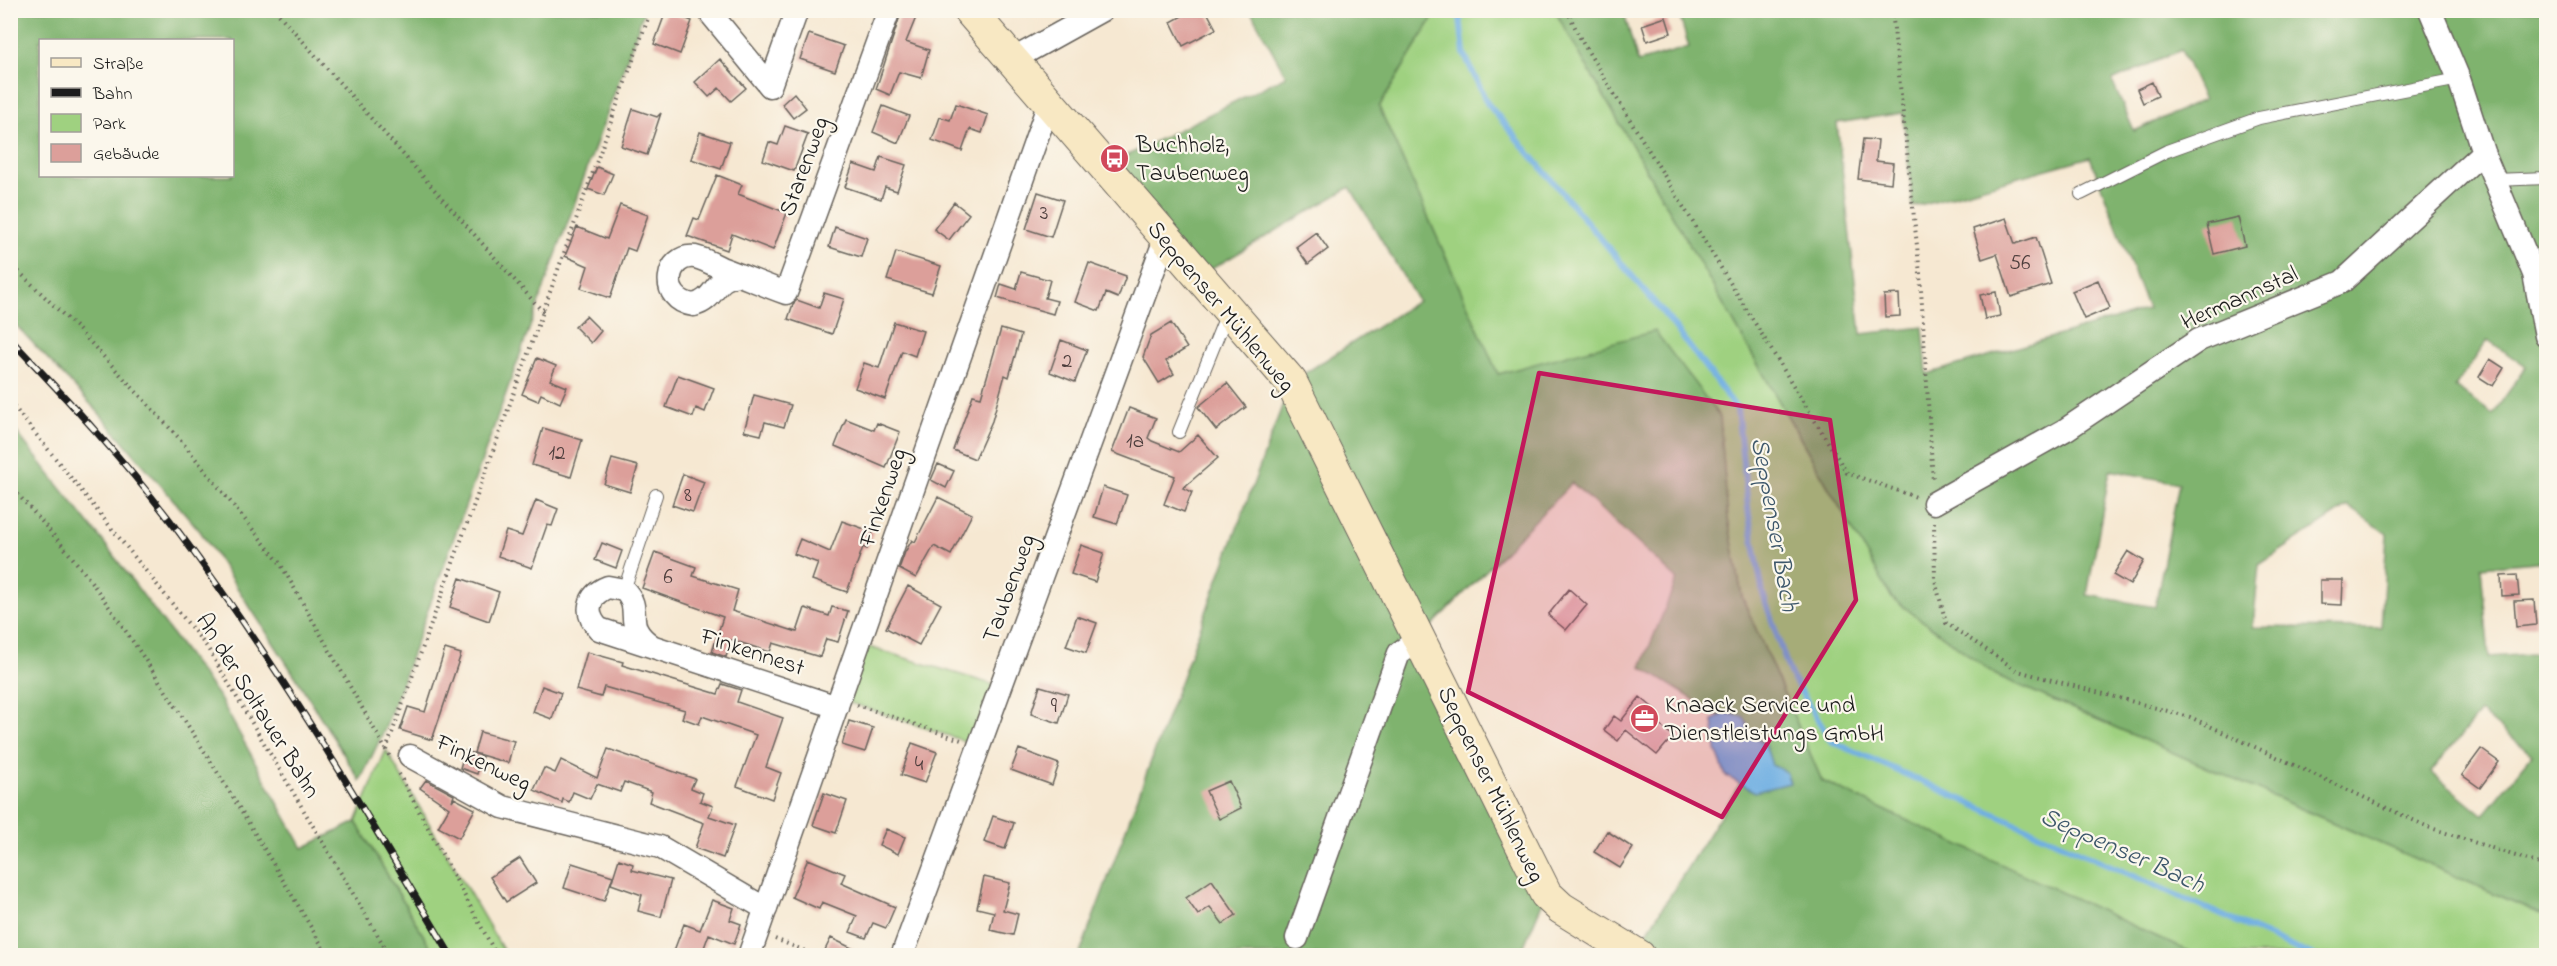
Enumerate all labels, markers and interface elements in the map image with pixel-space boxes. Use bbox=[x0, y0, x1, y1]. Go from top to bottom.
legend bbox=[39, 39, 234, 177]
text: Straße bbox=[93, 52, 144, 78]
text: Bahn bbox=[92, 82, 132, 108]
text: Park bbox=[93, 112, 126, 138]
street label: Starenweg bbox=[771, 112, 840, 222]
place label: Buchholz, Taubenweg bbox=[1135, 129, 1249, 192]
text: Gebäude bbox=[93, 142, 160, 168]
bus stop icon: Buchholz, Taubenweg bbox=[1099, 142, 1131, 174]
house number: 3 bbox=[1040, 199, 1048, 229]
street label: Seppenser Mühlenweg bbox=[1138, 214, 1303, 401]
house number: 56 bbox=[2009, 249, 2031, 279]
street label: Hermannstal bbox=[2176, 258, 2304, 341]
house number: 2 bbox=[1062, 347, 1072, 377]
house number: 1a bbox=[1126, 427, 1144, 457]
water label: Seppenser Bach bbox=[1739, 435, 1807, 615]
house number: 12 bbox=[548, 439, 566, 469]
street label: Finkenweg bbox=[851, 444, 918, 553]
house number: 8 bbox=[684, 481, 692, 511]
street label: Taubenweg bbox=[975, 530, 1046, 648]
house number: 6 bbox=[663, 563, 673, 593]
street label: An der Soltauer Bahn bbox=[186, 607, 328, 806]
street label: Finkennest bbox=[695, 620, 809, 687]
street label: Seppenser Mühlenweg bbox=[1427, 681, 1553, 889]
place label: Knaack Service und Dienstleistungs GmbH bbox=[1664, 689, 1884, 752]
house number: 9 bbox=[1051, 692, 1058, 722]
office icon: Knaack Service und Dienstleistungs GmbH bbox=[1628, 702, 1660, 734]
street label: Finkenweg bbox=[428, 726, 536, 802]
house number: 4 bbox=[915, 750, 924, 780]
water label: Seppenser Bach bbox=[2034, 799, 2210, 905]

